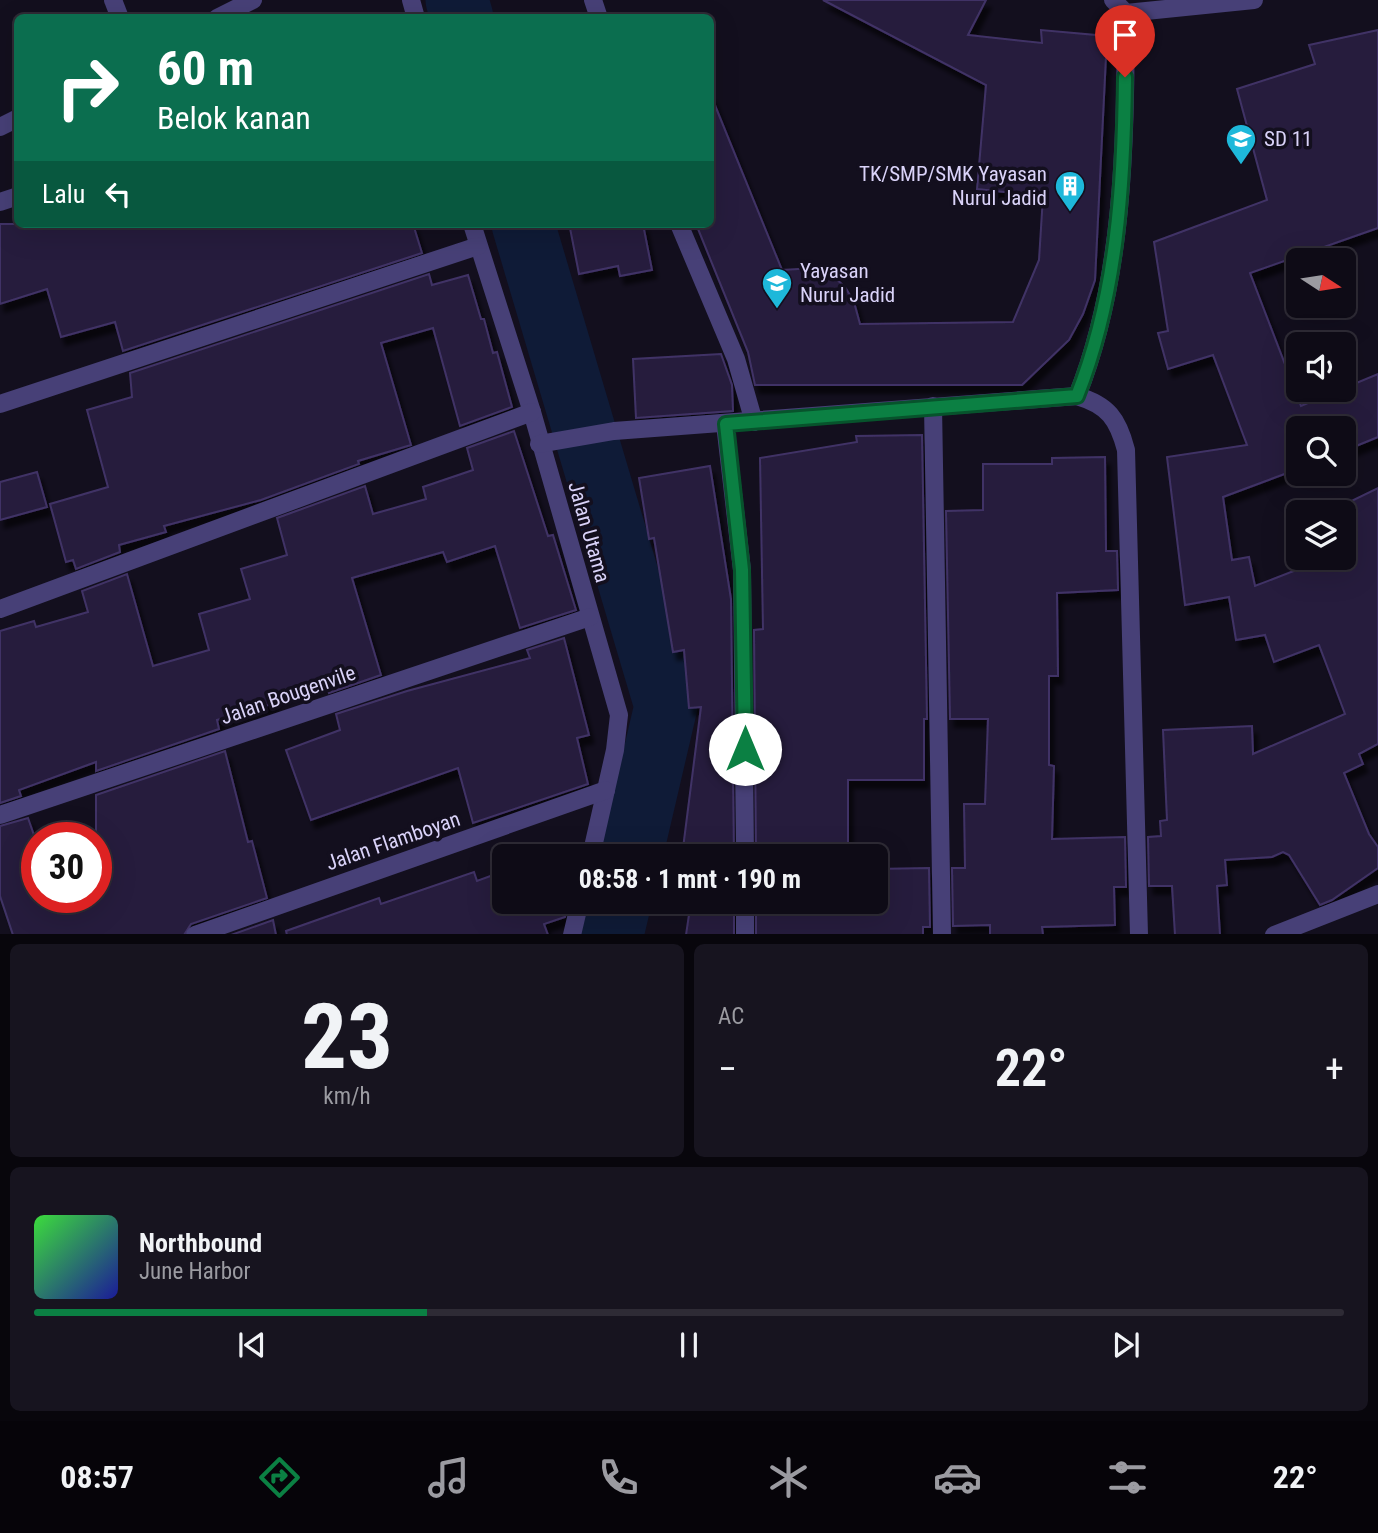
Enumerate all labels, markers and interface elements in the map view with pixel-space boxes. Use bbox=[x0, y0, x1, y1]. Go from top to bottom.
pin bbox=[1095, 5, 1155, 77]
icon: arrive bbox=[1106, 16, 1144, 54]
text: 60 m bbox=[157, 40, 254, 97]
icon: right bbox=[42, 42, 133, 133]
text: Belok kanan bbox=[157, 99, 311, 137]
school or university icon: SD 11 bbox=[1224, 122, 1258, 166]
place label: SD 11 bbox=[1264, 127, 1312, 151]
place label: TK/SMP/SMK Yayasan Nurul Jadid bbox=[859, 162, 1047, 210]
building icon: TK/SMP/SMK Yayasan Nurul Jadid bbox=[1053, 169, 1087, 213]
icon: left bbox=[99, 175, 137, 213]
text: Lalu bbox=[42, 179, 85, 209]
north arrow bbox=[1286, 248, 1356, 318]
map controls bbox=[1286, 248, 1356, 570]
place label: Yayasan Nurul Jadid bbox=[800, 259, 895, 307]
school or university icon: Yayasan Nurul Jadid bbox=[760, 266, 794, 310]
button: sound bbox=[1286, 332, 1356, 402]
button: search bbox=[1286, 416, 1356, 486]
street label: Jalan Utama bbox=[563, 479, 615, 585]
button: layers bbox=[1286, 500, 1356, 570]
street label: Jalan Bougenvile bbox=[217, 661, 359, 729]
position arrow bbox=[708, 712, 782, 786]
street label: Jalan Flamboyan bbox=[323, 807, 463, 875]
speed limit sign: 30 bbox=[21, 822, 112, 913]
text: 08:58 · 1 mnt · 190 m bbox=[579, 864, 801, 894]
text: 23 bbox=[301, 984, 393, 1090]
text: AC bbox=[718, 1003, 744, 1030]
text: 22° bbox=[995, 1038, 1067, 1099]
text: − bbox=[718, 1047, 737, 1091]
text: + bbox=[1325, 1047, 1344, 1091]
text: km/h bbox=[323, 1083, 371, 1110]
text: Northbound bbox=[139, 1228, 262, 1258]
text: June Harbor bbox=[139, 1258, 251, 1285]
icon: previous bbox=[233, 1326, 271, 1364]
icon: pause bbox=[670, 1326, 708, 1364]
icon: next bbox=[1107, 1326, 1145, 1364]
icon: directions bbox=[255, 1453, 304, 1502]
icon: music bbox=[424, 1453, 473, 1502]
icon: phone bbox=[594, 1453, 643, 1502]
icon: climate bbox=[764, 1453, 813, 1502]
icon: car bbox=[933, 1453, 982, 1502]
icon: filters bbox=[1103, 1453, 1152, 1502]
text: 08:57 bbox=[60, 1458, 134, 1496]
text: 22° bbox=[1273, 1458, 1318, 1496]

